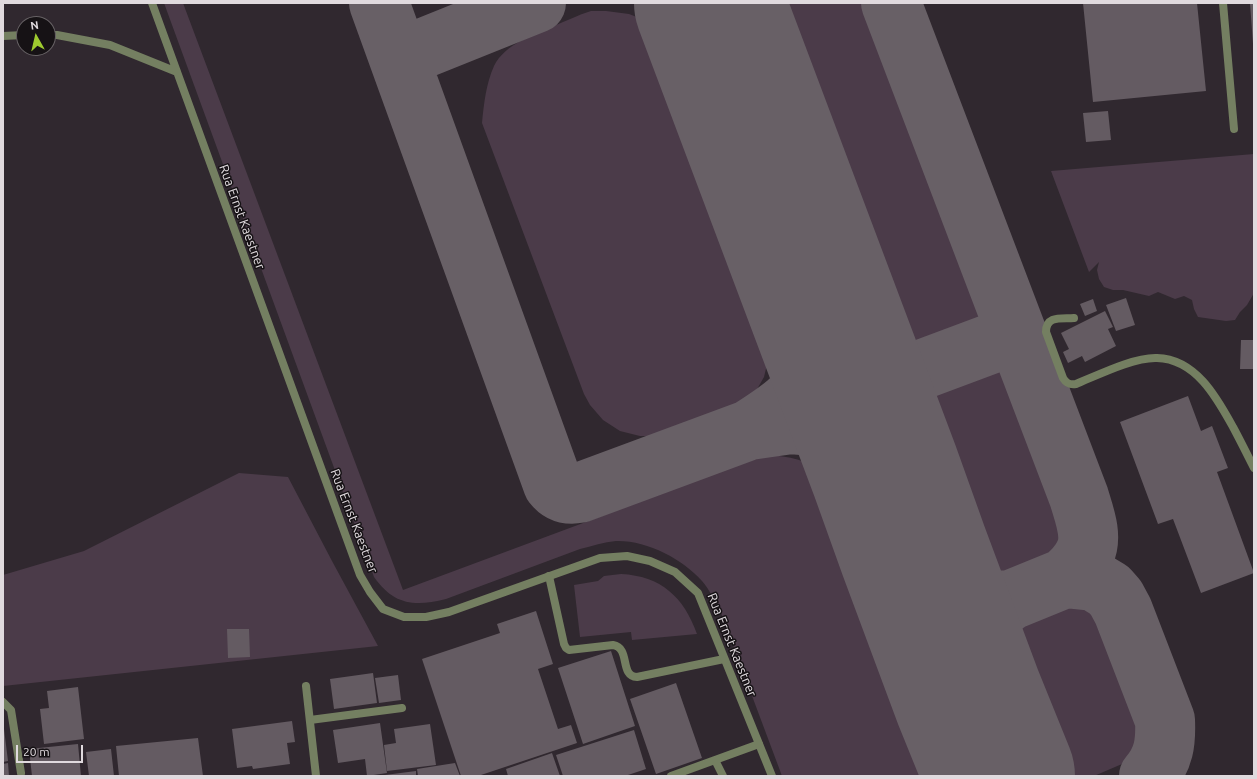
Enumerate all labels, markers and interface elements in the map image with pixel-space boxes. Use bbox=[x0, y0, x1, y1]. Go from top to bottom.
north arrow bbox=[16, 16, 56, 56]
text: N bbox=[30, 19, 39, 32]
street label: Rua Ernst Kaestner bbox=[216, 162, 268, 272]
street label: Rua Ernst Kaestner bbox=[327, 467, 381, 575]
street label: Rua Ernst Kaestner bbox=[704, 591, 760, 699]
scale bar bbox=[18, 737, 85, 763]
text: 20 m bbox=[23, 745, 50, 758]

